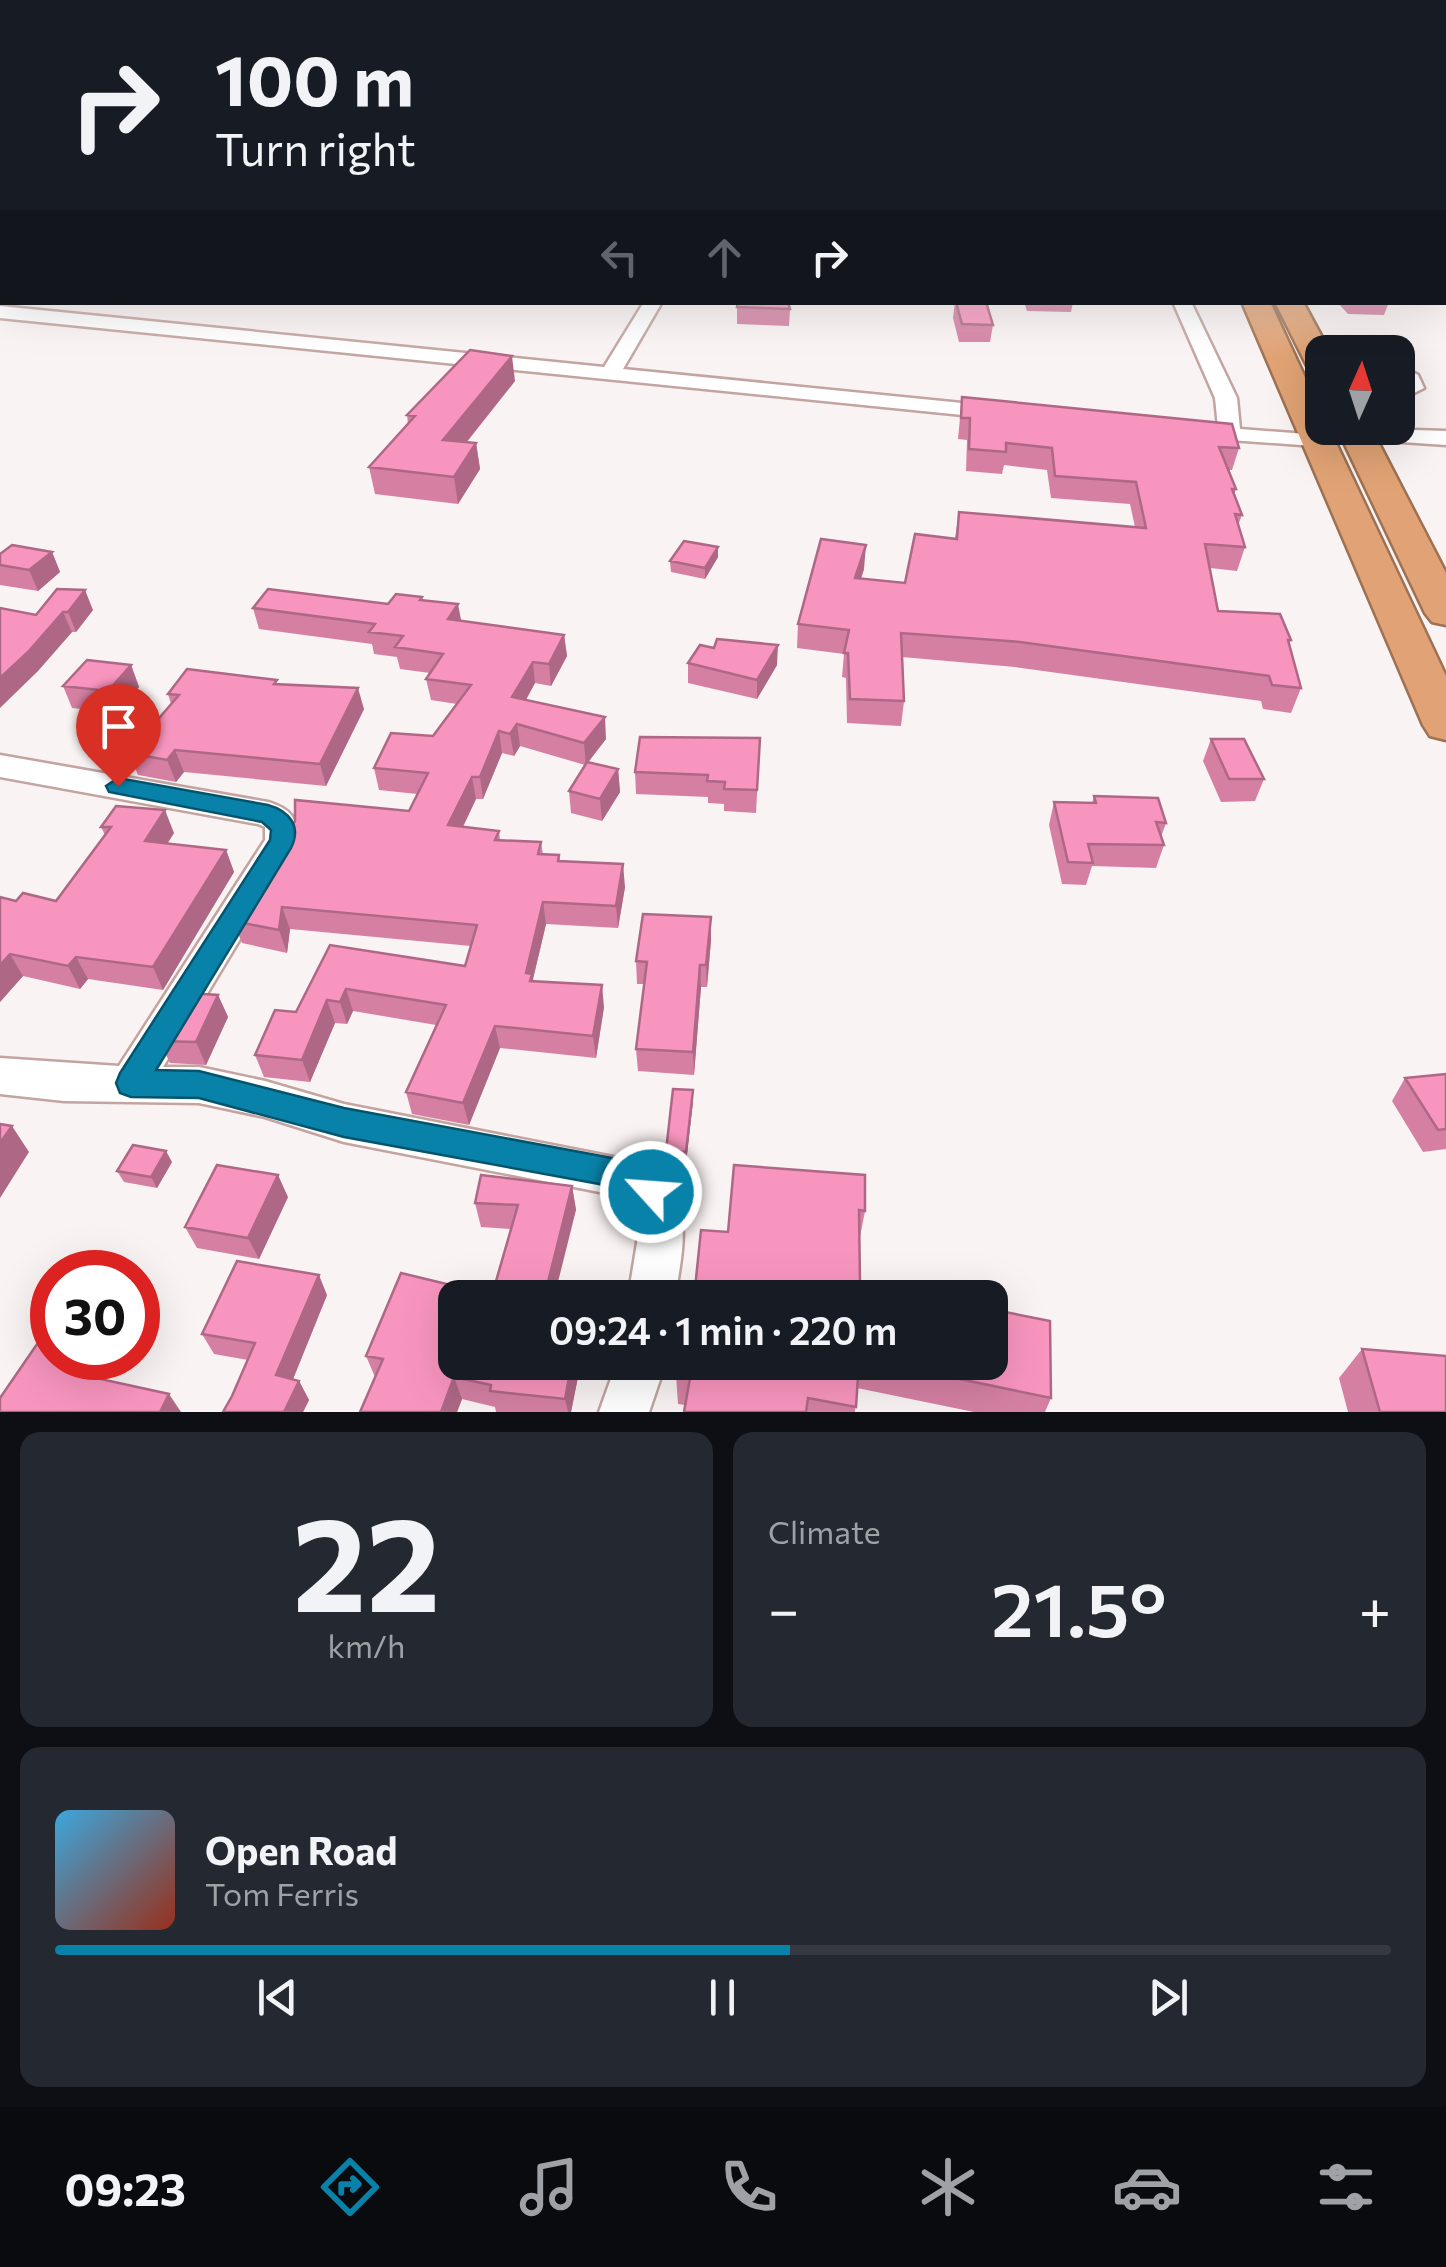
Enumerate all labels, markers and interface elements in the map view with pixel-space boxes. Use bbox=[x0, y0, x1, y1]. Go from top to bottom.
text: 100 m bbox=[215, 35, 414, 120]
icon: right bbox=[50, 40, 180, 170]
text: Turn right bbox=[215, 120, 416, 175]
icon: left bbox=[592, 230, 647, 285]
icon: ahead bbox=[697, 230, 752, 285]
icon: right bbox=[802, 230, 857, 285]
north arrow bbox=[1305, 335, 1415, 445]
map controls bbox=[1305, 335, 1415, 445]
pin bbox=[76, 684, 161, 787]
icon: arrive bbox=[91, 699, 146, 754]
position arrow bbox=[599, 1140, 703, 1244]
speed limit sign: 30 bbox=[30, 1250, 160, 1380]
text: 09:24 · 1 min · 220 m bbox=[549, 1306, 897, 1353]
text: 22 bbox=[293, 1480, 440, 1639]
text: Climate bbox=[768, 1511, 881, 1551]
text: 21.5° bbox=[991, 1561, 1167, 1652]
text: − bbox=[768, 1574, 799, 1641]
text: + bbox=[1359, 1574, 1391, 1641]
text: km/h bbox=[328, 1625, 405, 1665]
text: Open Road bbox=[205, 1826, 398, 1873]
text: Tom Ferris bbox=[205, 1873, 359, 1913]
icon: previous bbox=[250, 1970, 305, 2025]
icon: pause bbox=[695, 1970, 750, 2025]
icon: next bbox=[1141, 1970, 1196, 2025]
icon: directions bbox=[315, 2152, 385, 2222]
icon: music bbox=[514, 2152, 584, 2222]
icon: phone bbox=[714, 2152, 784, 2222]
icon: climate bbox=[913, 2152, 983, 2222]
icon: car bbox=[1112, 2152, 1182, 2222]
icon: filters bbox=[1311, 2152, 1381, 2222]
text: 09:23 bbox=[65, 2160, 186, 2215]

